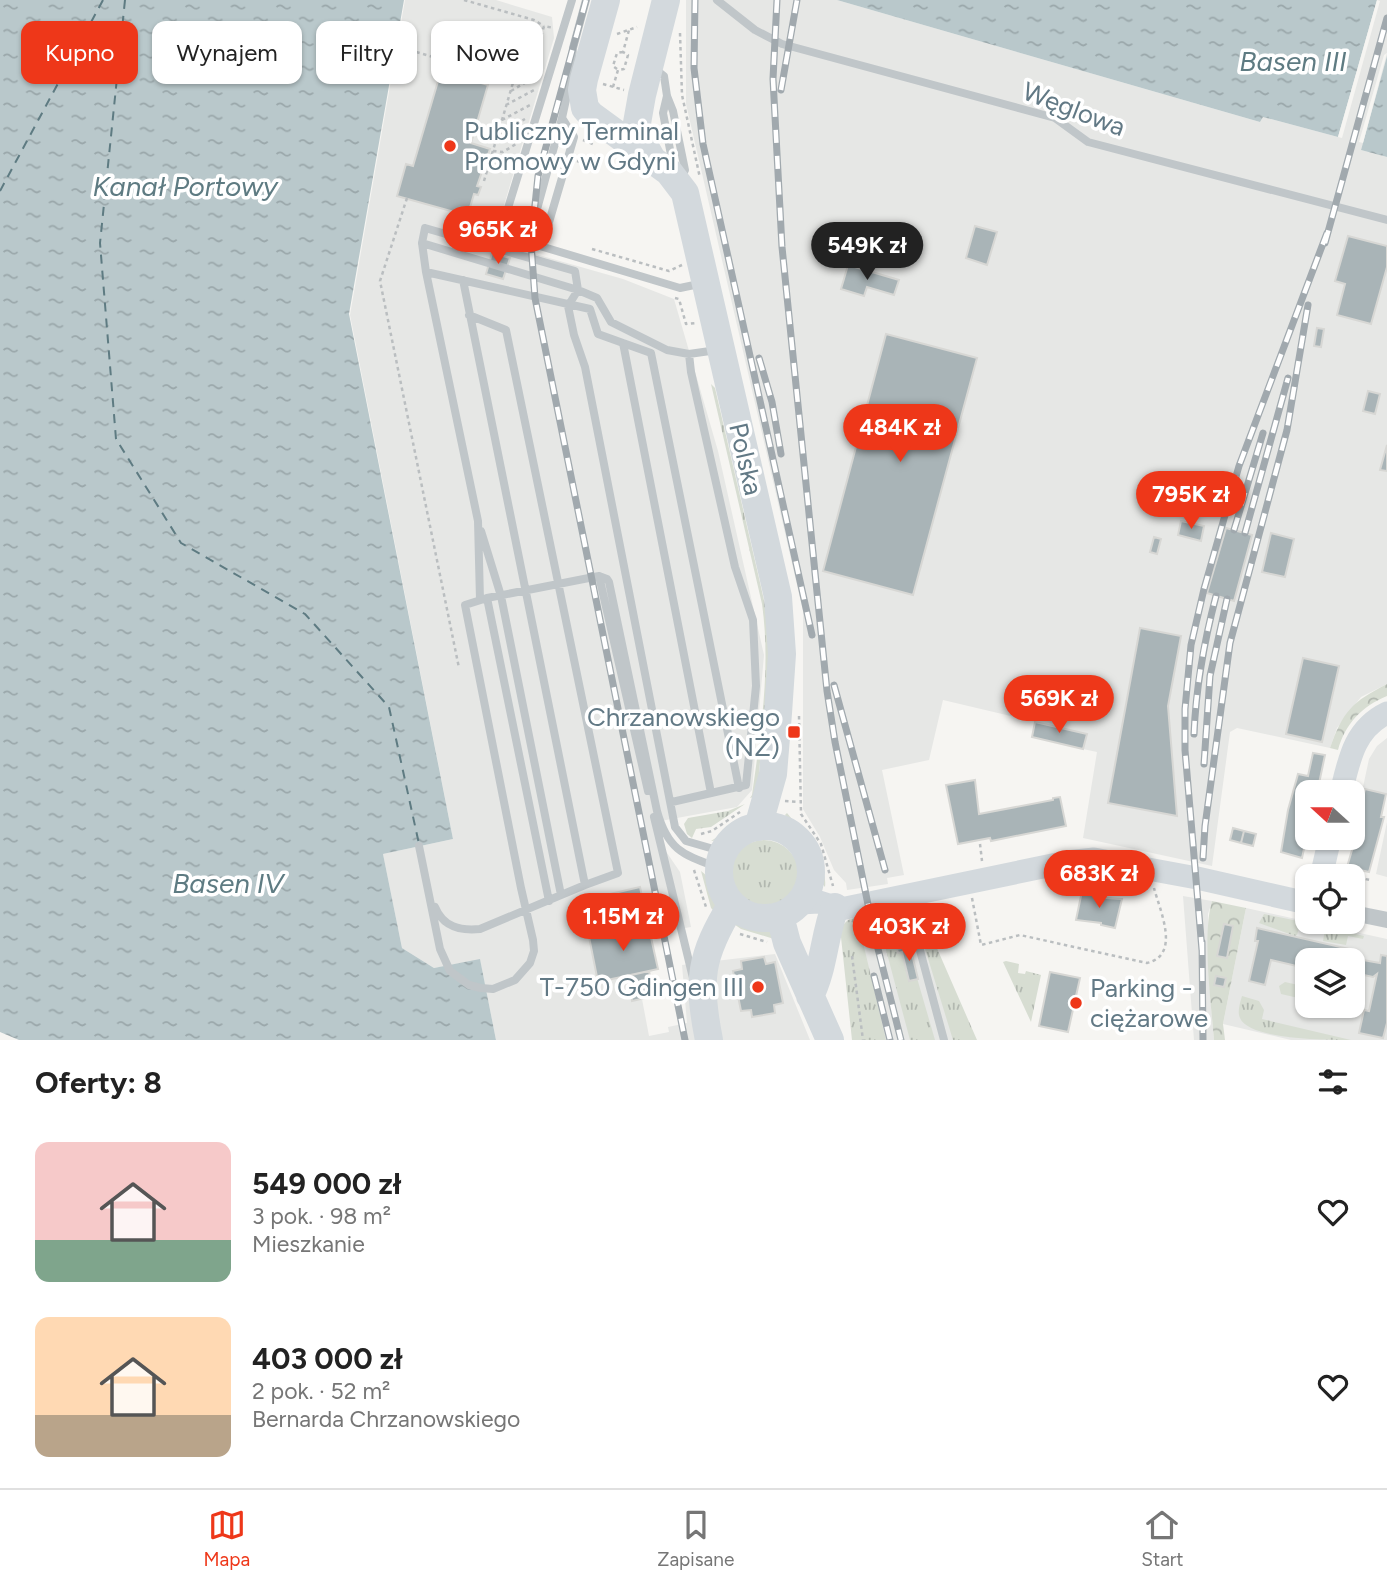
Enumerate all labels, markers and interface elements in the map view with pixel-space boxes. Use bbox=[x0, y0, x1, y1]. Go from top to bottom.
chip: Kupno bbox=[21, 21, 138, 84]
chip: Wynajem bbox=[152, 21, 302, 84]
chip: Filtry bbox=[316, 21, 417, 84]
chip: Nowe bbox=[431, 21, 543, 84]
water label: Basen III bbox=[1239, 44, 1347, 78]
street label: Węglowa bbox=[1018, 75, 1130, 143]
place label: Publiczny Terminal Promowy w Gdyni bbox=[464, 115, 679, 177]
marker: Publiczny Terminal Promowy w Gdyni bbox=[442, 138, 458, 154]
water label: Kanał Portowy bbox=[92, 169, 279, 203]
pin: 965K zł bbox=[433, 206, 563, 266]
text: 965K zł bbox=[459, 215, 537, 243]
pin: 549K zł bbox=[802, 222, 932, 282]
text: 549K zł bbox=[827, 231, 907, 259]
pin: 484K zł bbox=[835, 405, 965, 464]
text: 484K zł bbox=[859, 413, 941, 441]
street label: Polska bbox=[722, 420, 770, 498]
pin: 795K zł bbox=[1126, 472, 1256, 531]
text: 795K zł bbox=[1152, 480, 1230, 508]
pin: 569K zł bbox=[994, 676, 1124, 735]
text: 569K zł bbox=[1020, 684, 1098, 712]
place label: Chrzanowskiego (NŻ) bbox=[587, 701, 780, 763]
marker: Chrzanowskiego (NŻ) bbox=[786, 724, 802, 740]
north arrow bbox=[1295, 780, 1365, 850]
map controls bbox=[1295, 780, 1365, 1018]
pin: 683K zł bbox=[1034, 850, 1164, 910]
text: 683K zł bbox=[1060, 859, 1138, 887]
button: locate bbox=[1295, 864, 1365, 934]
water label: Basen IV bbox=[172, 866, 286, 900]
pin: 1.15M zł bbox=[551, 894, 695, 953]
text: 1.15M zł bbox=[582, 902, 664, 930]
pin: 403K zł bbox=[844, 904, 974, 963]
text: 403K zł bbox=[869, 912, 949, 940]
button: layers bbox=[1295, 948, 1365, 1018]
place label: T-750 Gdingen III bbox=[540, 971, 744, 1003]
place label: Parking - ciężarowe bbox=[1090, 972, 1208, 1034]
marker: T-750 Gdingen III bbox=[750, 979, 766, 995]
marker: Parking - ciężarowe bbox=[1068, 995, 1084, 1011]
icon: filters bbox=[1314, 1063, 1352, 1101]
text: Oferty: 8 bbox=[35, 1064, 162, 1101]
text: 549 000 zł bbox=[252, 1165, 401, 1202]
icon: home bbox=[91, 1170, 175, 1254]
icon: heart bbox=[1314, 1193, 1352, 1231]
text: 3 pok. · 98 m² bbox=[252, 1202, 391, 1230]
text: Mieszkanie bbox=[252, 1230, 365, 1258]
text: 403 000 zł bbox=[252, 1340, 403, 1377]
icon: home bbox=[91, 1345, 175, 1429]
icon: heart bbox=[1314, 1368, 1352, 1406]
text: 2 pok. · 52 m² bbox=[252, 1377, 390, 1405]
text: Bernarda Chrzanowskiego bbox=[252, 1405, 520, 1433]
tab: Mapa bbox=[204, 1506, 250, 1571]
tab: Zapisane bbox=[657, 1506, 734, 1571]
tab: Start bbox=[1141, 1506, 1183, 1571]

